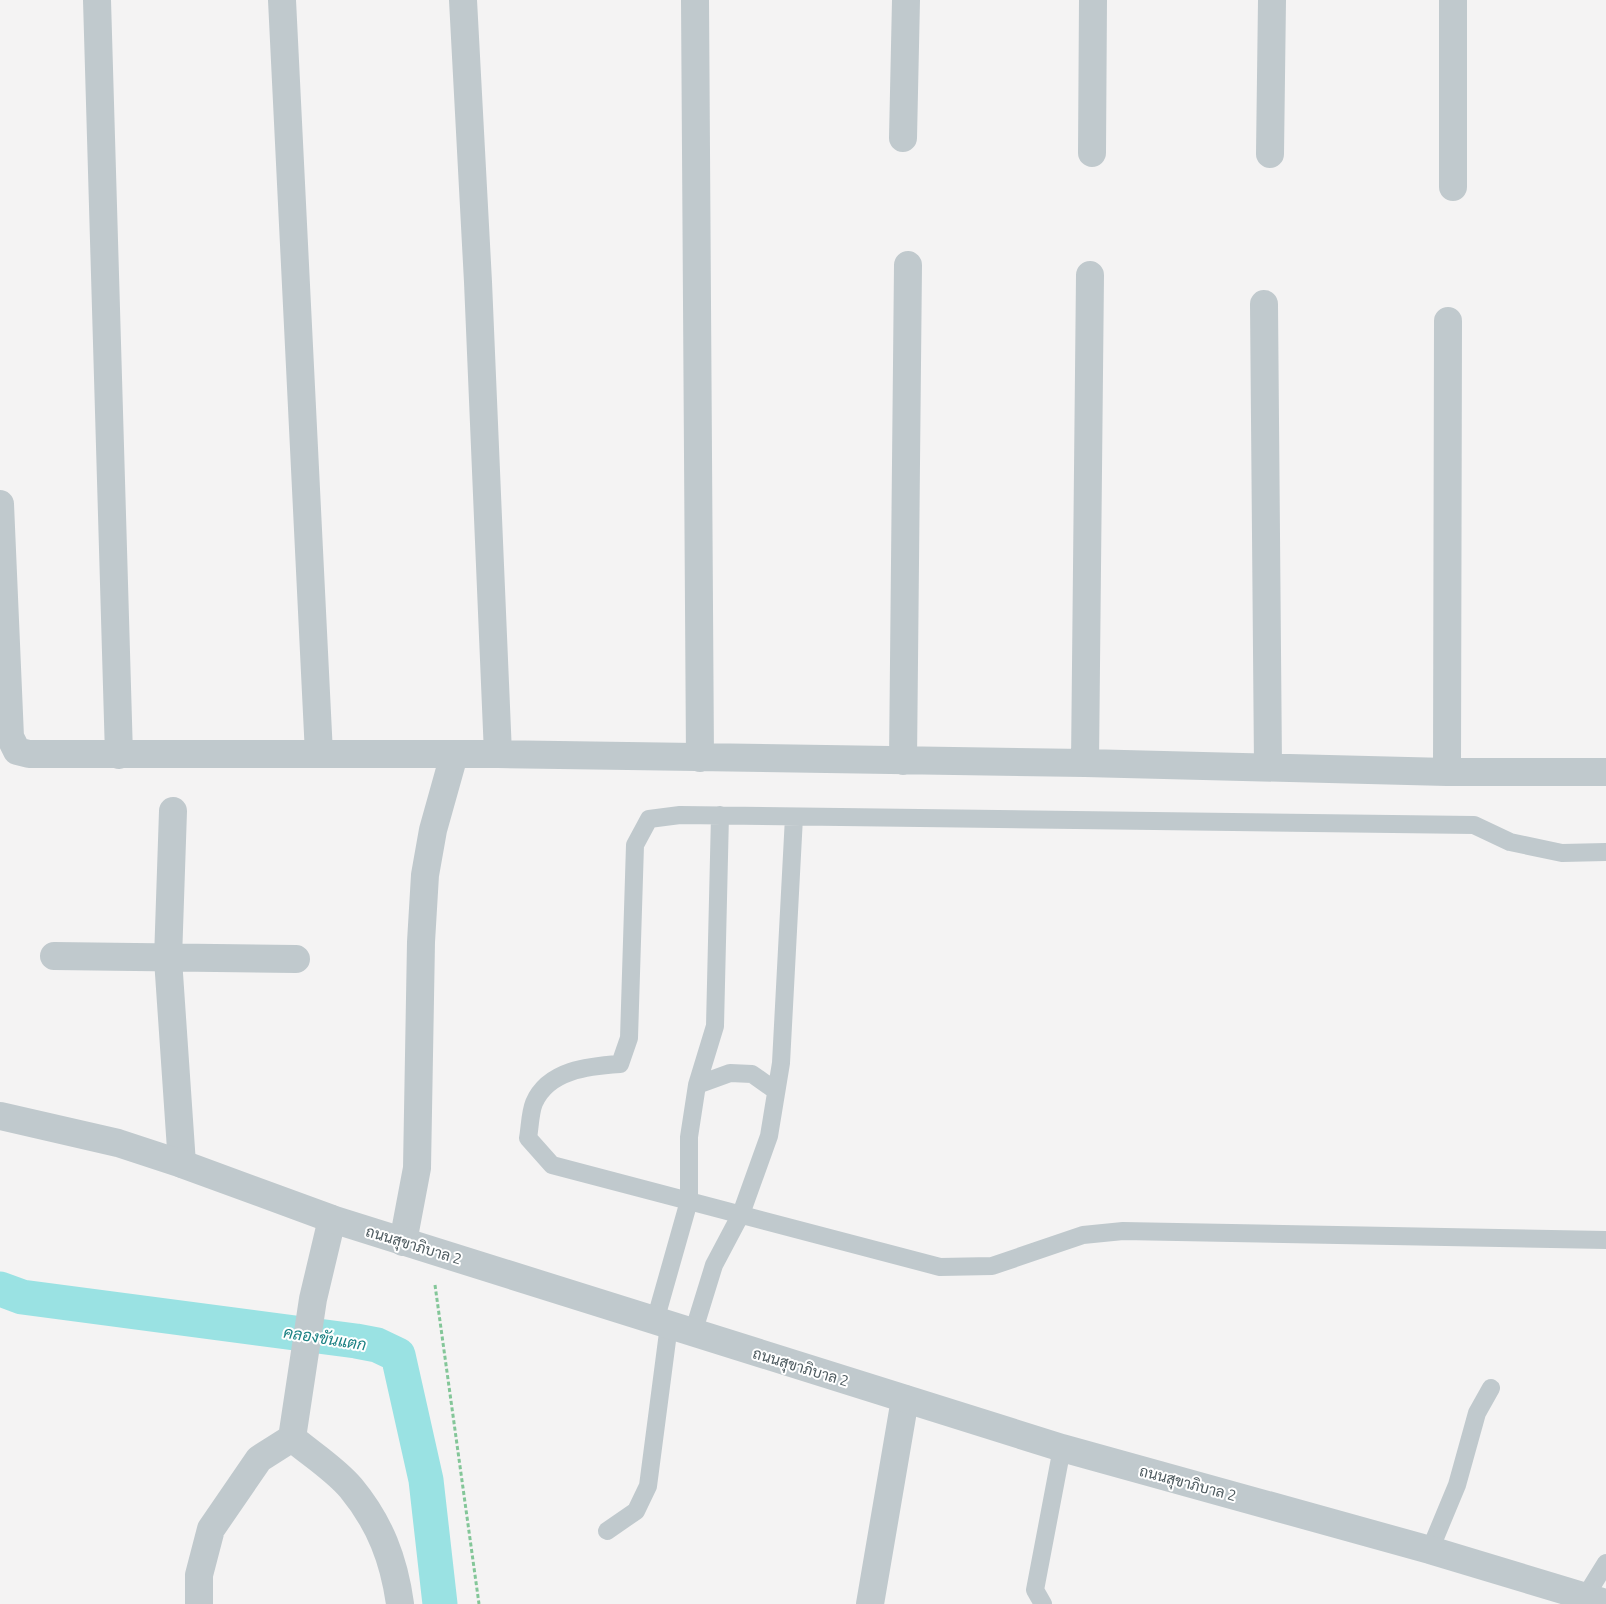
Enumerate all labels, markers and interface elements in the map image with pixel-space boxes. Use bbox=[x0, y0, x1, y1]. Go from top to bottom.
street label: ถนนสุขาภิบาล 2 bbox=[363, 1222, 464, 1271]
water label: คลองขันแตก bbox=[282, 1322, 368, 1353]
street label: ถนนสุขาภิบาล 2 bbox=[750, 1344, 851, 1393]
street label: ถนนสุขาภิบาล 2 bbox=[1137, 1462, 1238, 1507]

